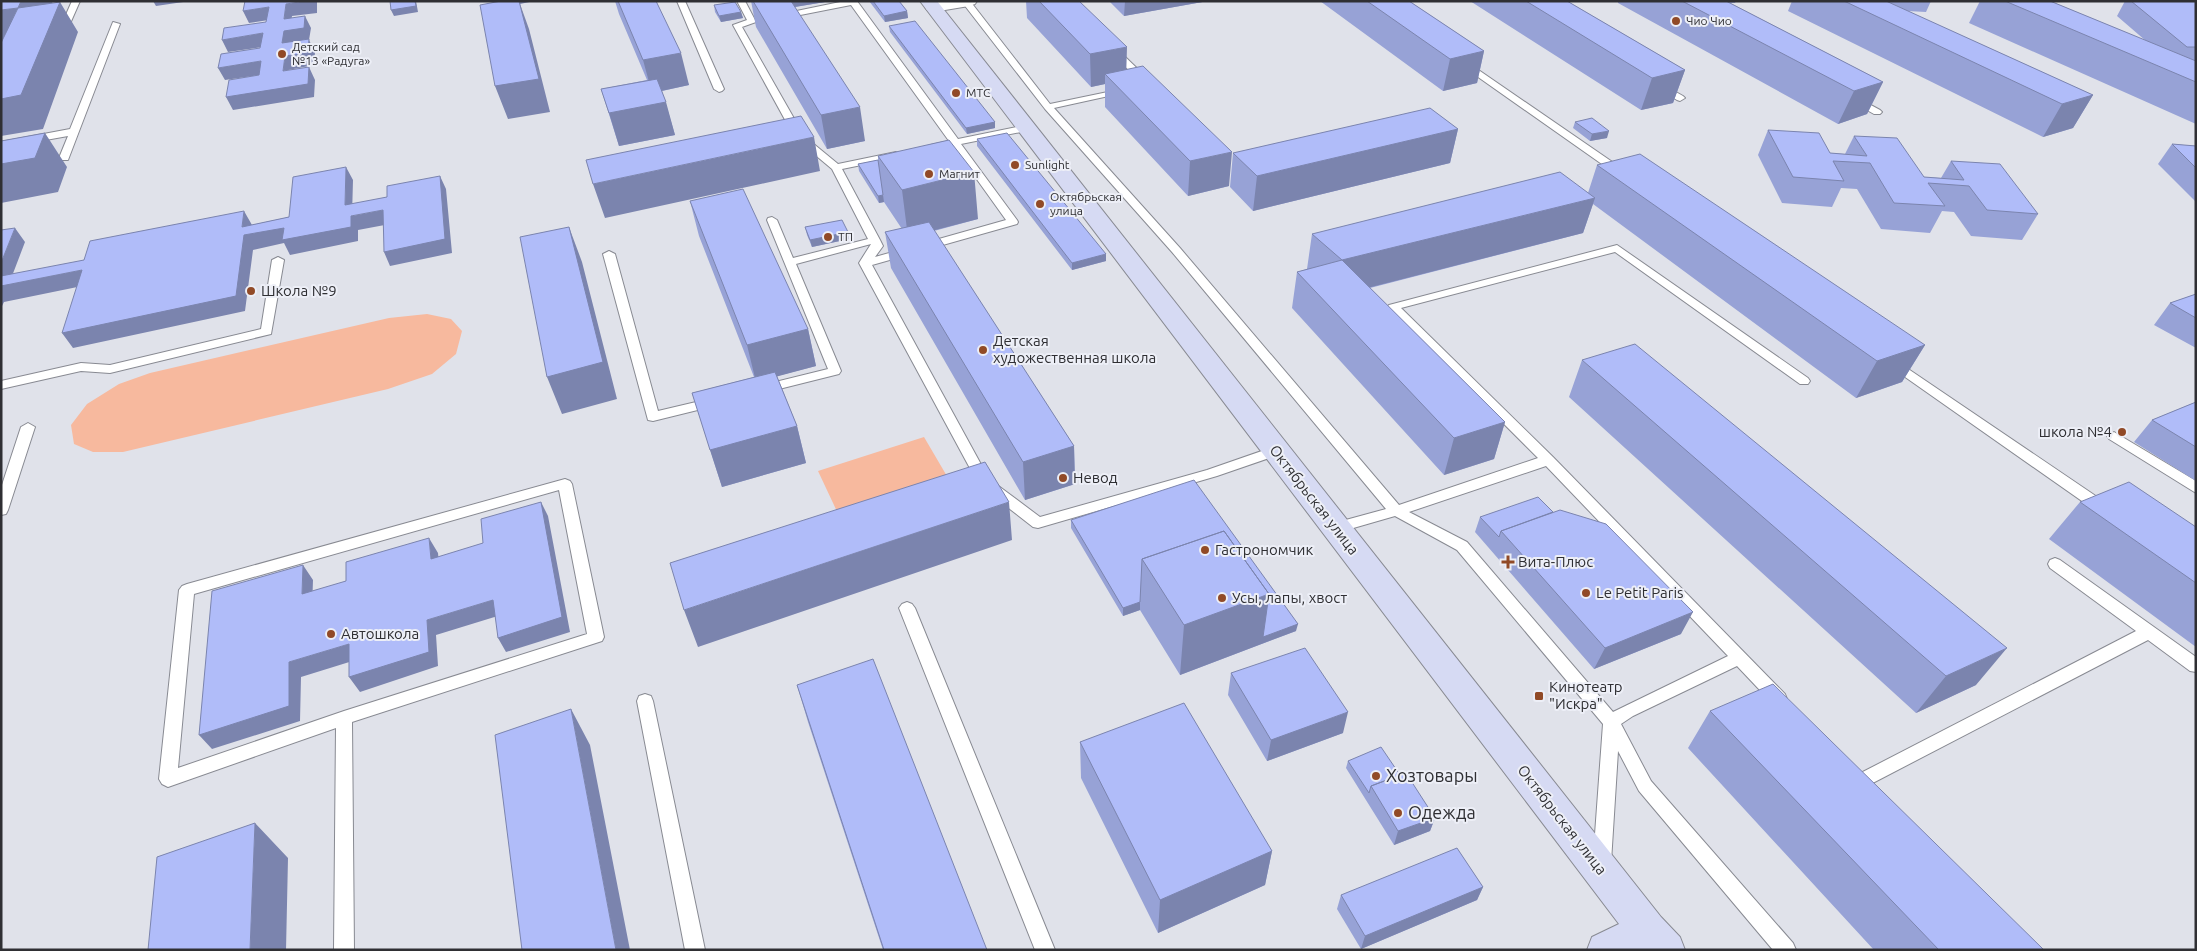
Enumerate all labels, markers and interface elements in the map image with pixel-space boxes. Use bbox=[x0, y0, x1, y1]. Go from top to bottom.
place label: Чио Чио bbox=[1686, 14, 1732, 27]
marker: Чио Чио bbox=[1670, 15, 1682, 27]
place label: Детский сад №13 «Радуга» bbox=[292, 40, 370, 67]
marker: Детский сад №13 «Радуга» bbox=[276, 48, 288, 60]
place label: МТС bbox=[966, 86, 991, 99]
marker: МТС bbox=[950, 87, 962, 99]
place label: Sunlight bbox=[1025, 158, 1070, 171]
marker: Sunlight bbox=[1009, 159, 1021, 171]
place label: Магнит bbox=[939, 167, 981, 180]
marker: Магнит bbox=[923, 168, 935, 180]
place label: Октябрьская улица bbox=[1050, 190, 1122, 217]
marker: Октябрьская улица bbox=[1034, 198, 1046, 210]
place label: ТП bbox=[838, 230, 853, 243]
marker: ТП bbox=[822, 231, 834, 243]
place label: Школа №9 bbox=[261, 282, 337, 299]
marker: Школа №9 bbox=[245, 285, 257, 297]
place label: Детская художественная школа bbox=[993, 332, 1156, 366]
marker: Детская художественная школа bbox=[977, 344, 989, 356]
place label: школа №4 bbox=[2039, 423, 2112, 440]
marker: школа №4 bbox=[2116, 426, 2128, 438]
street label: Октябрьская улица bbox=[1266, 442, 1362, 558]
place label: Невод bbox=[1073, 469, 1118, 486]
marker: Невод bbox=[1057, 472, 1069, 484]
place label: Гастрономчик bbox=[1215, 541, 1313, 558]
marker: Гастрономчик bbox=[1199, 544, 1211, 556]
place label: Вита-Плюс bbox=[1518, 553, 1593, 570]
marker: Вита-Плюс bbox=[1502, 556, 1514, 568]
place label: Le Petit Paris bbox=[1596, 584, 1684, 601]
marker: Le Petit Paris bbox=[1580, 587, 1592, 599]
place label: Усы, лапы, хвост bbox=[1232, 589, 1347, 606]
marker: Усы, лапы, хвост bbox=[1216, 592, 1228, 604]
place label: Автошкола bbox=[341, 625, 419, 642]
marker: Автошкола bbox=[325, 628, 337, 640]
place label: Кинотеатр "Искра" bbox=[1549, 678, 1623, 712]
marker: Кинотеатр "Искра" bbox=[1533, 690, 1545, 702]
street label: Октябрьская улица bbox=[1514, 762, 1610, 878]
place label: Хозтовары bbox=[1386, 765, 1478, 785]
marker: Хозтовары bbox=[1370, 770, 1382, 782]
place label: Одежда bbox=[1408, 802, 1476, 822]
marker: Одежда bbox=[1392, 807, 1404, 819]

